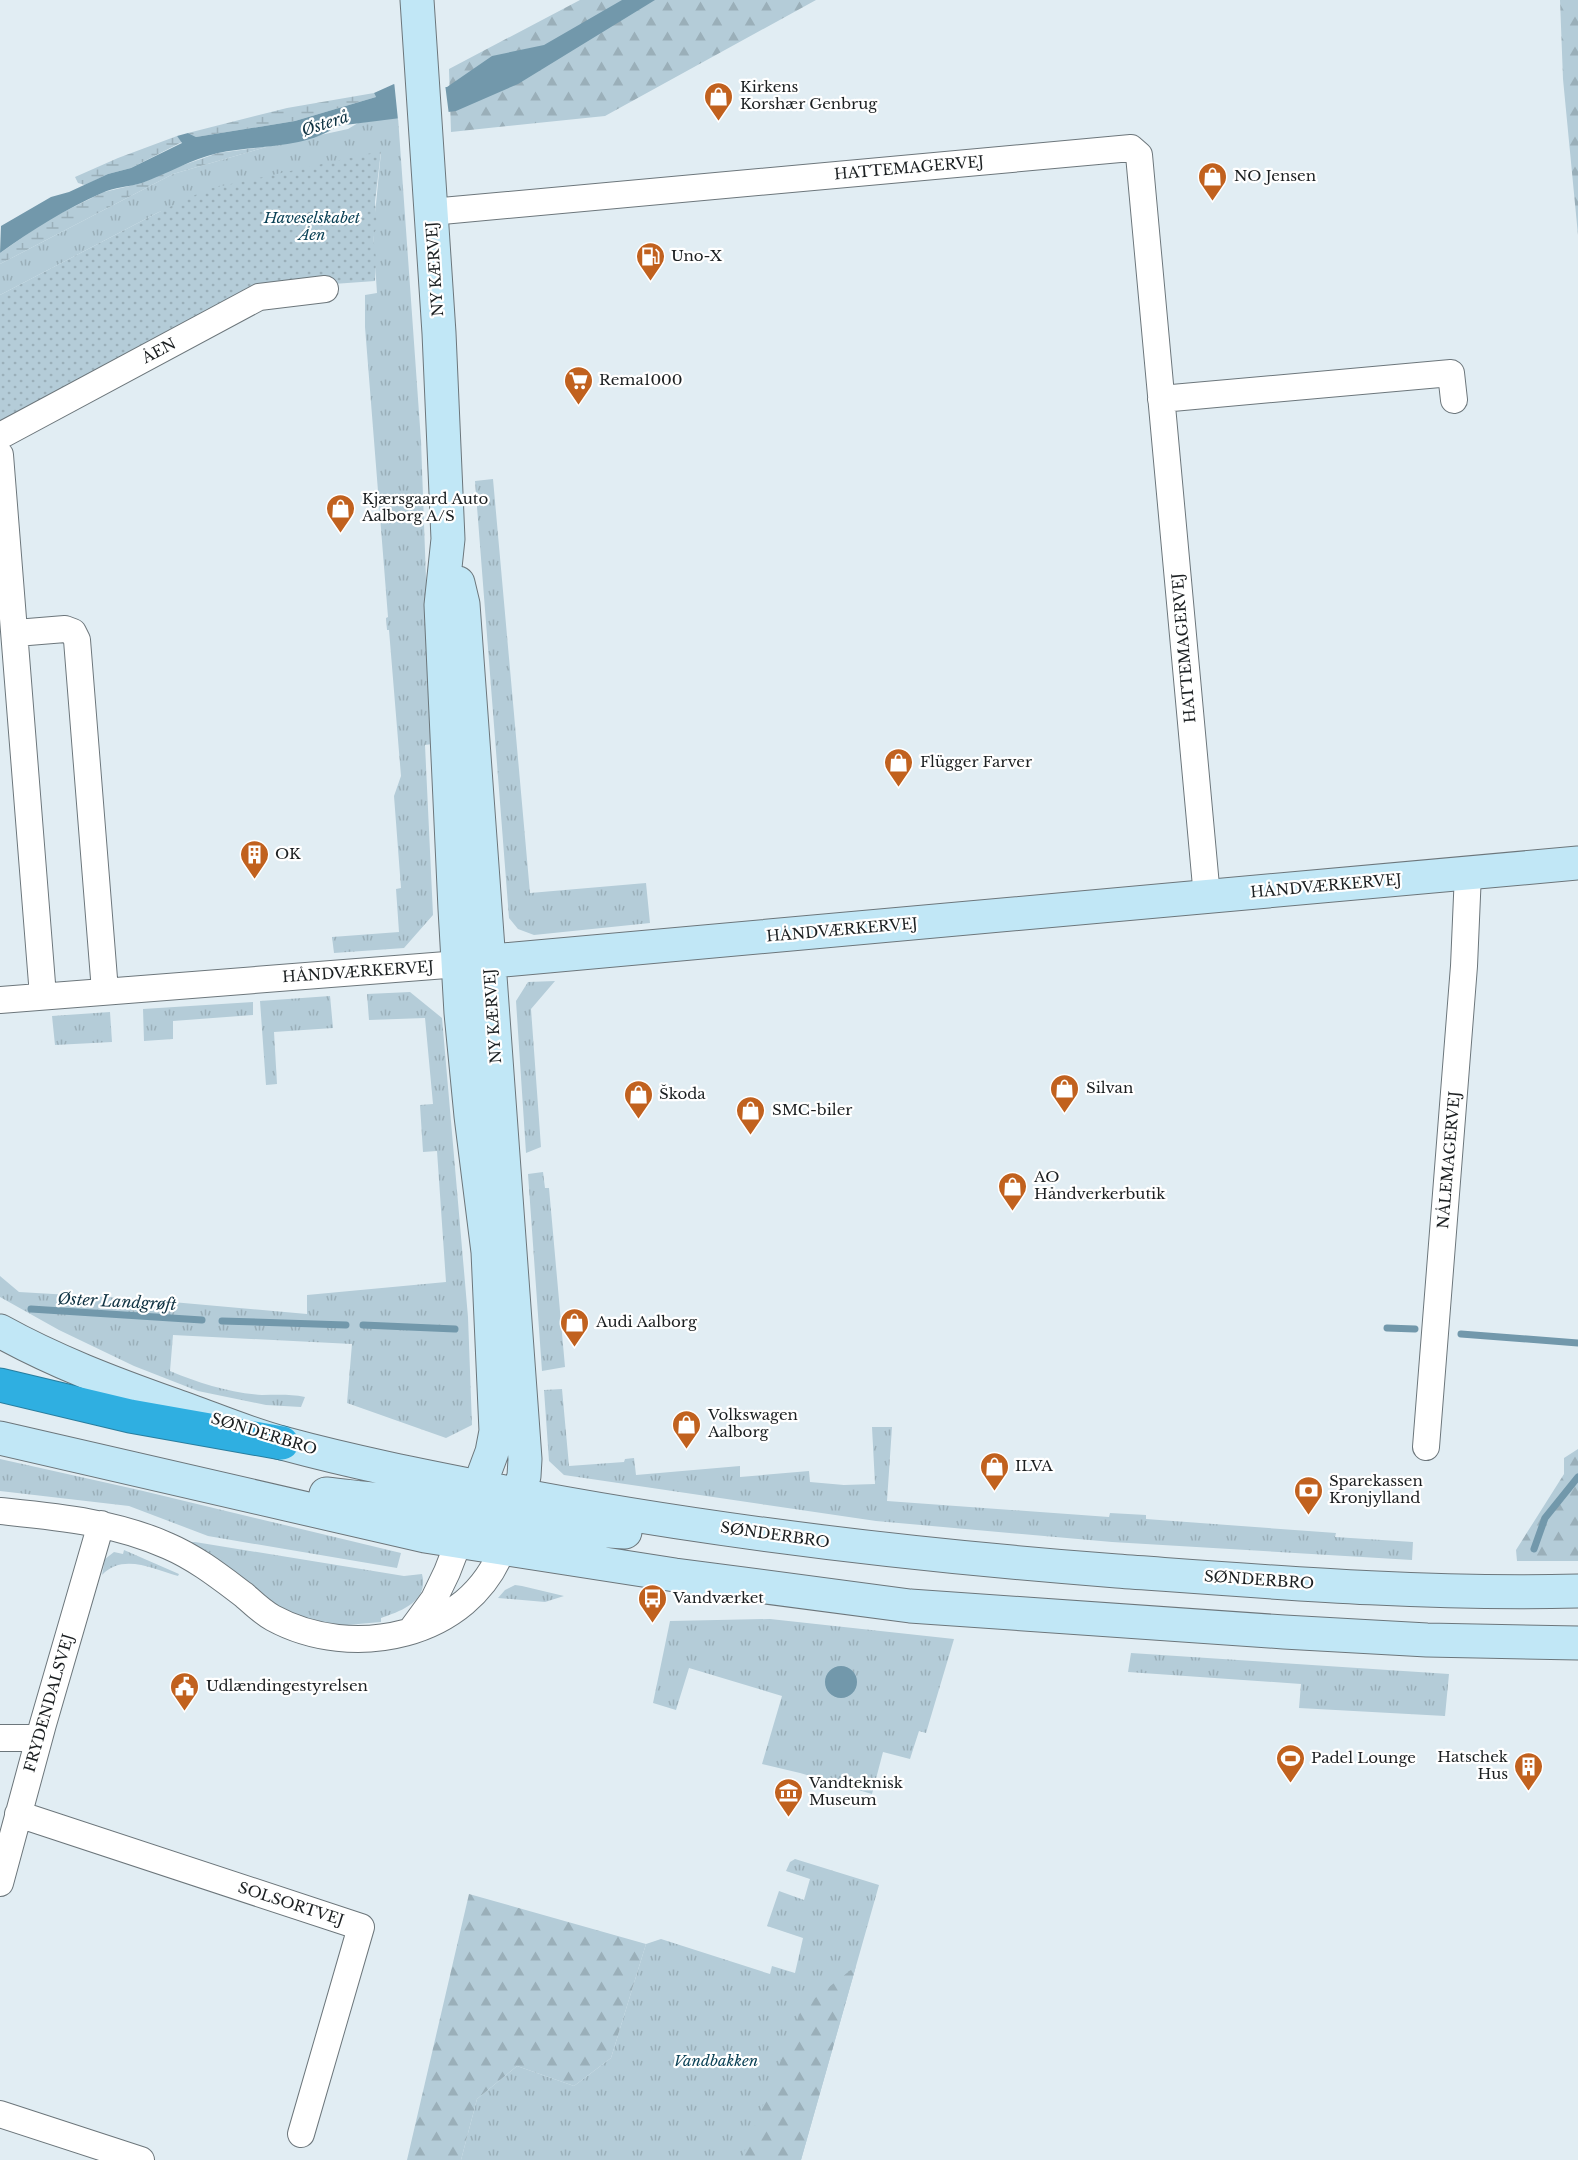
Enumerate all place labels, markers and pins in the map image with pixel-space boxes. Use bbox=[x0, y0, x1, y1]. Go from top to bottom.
place label: Kirkens Korshær Genbrug bbox=[740, 77, 878, 113]
shop icon: Kirkens Korshær Genbrug bbox=[703, 80, 735, 122]
shop icon: NO Jensen bbox=[1197, 160, 1229, 202]
place label: NO Jensen bbox=[1234, 166, 1316, 185]
fuel station icon: Uno-X bbox=[634, 240, 666, 282]
place label: Uno-X bbox=[671, 246, 723, 265]
supermarket icon: Rema1000 bbox=[562, 364, 594, 406]
place label: Rema1000 bbox=[599, 370, 683, 389]
place label: Kjærsgaard Auto Aalborg A/S bbox=[361, 489, 489, 525]
shop icon: Kjærsgaard Auto Aalborg A/S bbox=[325, 492, 357, 534]
shop icon: Flügger Farver bbox=[883, 746, 915, 788]
place label: Flügger Farver bbox=[920, 752, 1033, 771]
building icon: OK bbox=[238, 838, 270, 880]
place label: OK bbox=[275, 844, 301, 863]
shop icon: Silvan bbox=[1049, 1072, 1081, 1114]
shop icon: Škoda bbox=[622, 1078, 654, 1120]
place label: Silvan bbox=[1086, 1078, 1133, 1097]
place label: Škoda bbox=[659, 1084, 706, 1103]
shop icon: SMC-biler bbox=[735, 1094, 767, 1136]
place label: SMC-biler bbox=[772, 1100, 853, 1119]
place label: AO Håndverkerbutik bbox=[1033, 1167, 1166, 1203]
shop icon: AO Håndverkerbutik bbox=[997, 1170, 1029, 1212]
shop icon: Audi Aalborg bbox=[559, 1306, 591, 1348]
place label: Audi Aalborg bbox=[595, 1312, 698, 1331]
place label: Volkswagen Aalborg bbox=[707, 1405, 798, 1441]
shop icon: Volkswagen Aalborg bbox=[671, 1408, 703, 1450]
shop icon: ILVA bbox=[978, 1450, 1010, 1492]
place label: ILVA bbox=[1015, 1456, 1053, 1475]
place label: Sparekassen Kronjylland bbox=[1329, 1471, 1423, 1507]
bank icon: Sparekassen Kronjylland bbox=[1292, 1474, 1324, 1516]
bus stop icon: Vandværket bbox=[636, 1582, 668, 1624]
place label: Vandværket bbox=[672, 1588, 764, 1607]
public building icon: Udlændingestyrelsen bbox=[169, 1670, 201, 1712]
place label: Udlændingestyrelsen bbox=[206, 1676, 368, 1695]
sports icon: Padel Lounge bbox=[1274, 1742, 1306, 1784]
place label: Hatschek Hus bbox=[1437, 1747, 1509, 1783]
place label: Padel Lounge bbox=[1311, 1748, 1416, 1767]
building icon: Hatschek Hus bbox=[1513, 1750, 1545, 1792]
place label: Vandteknisk Museum bbox=[808, 1773, 904, 1809]
museum icon: Vandteknisk Museum bbox=[772, 1776, 804, 1818]

